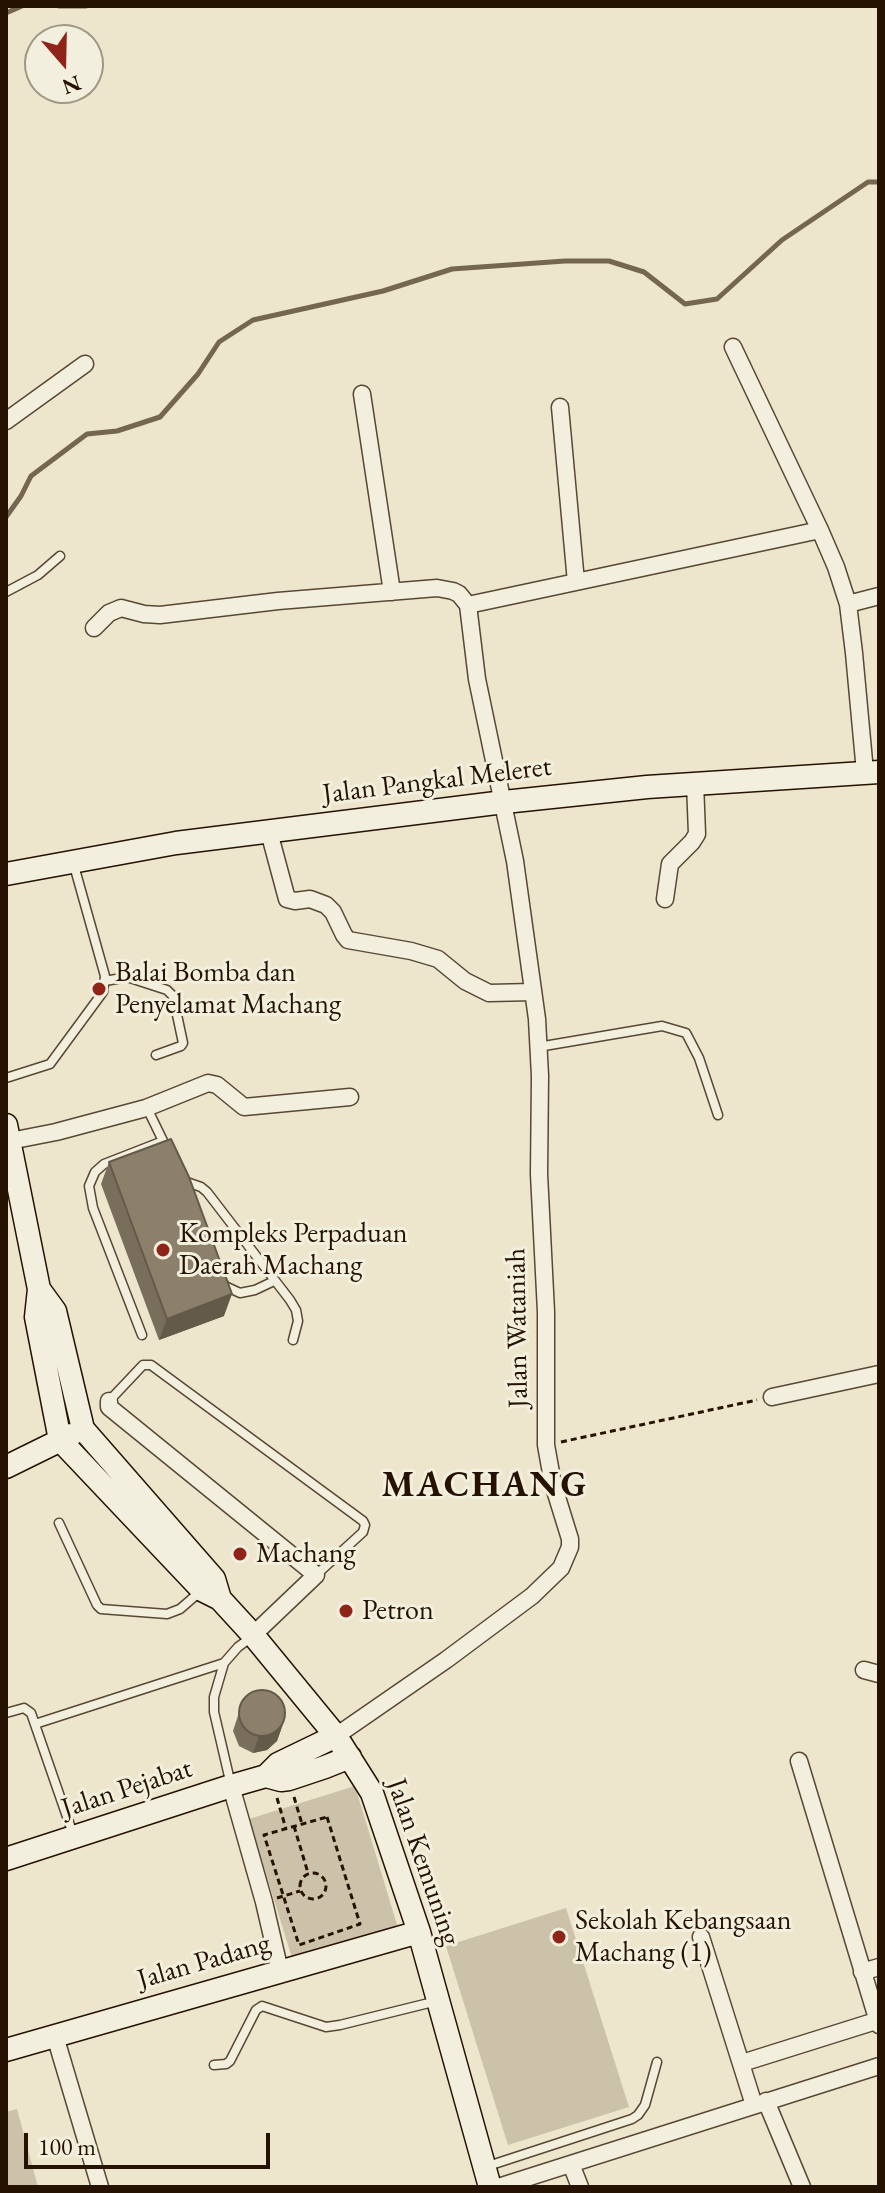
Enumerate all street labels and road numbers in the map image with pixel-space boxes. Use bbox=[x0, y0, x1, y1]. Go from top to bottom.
street label: Jalan Pangkal Meleret bbox=[321, 750, 553, 812]
street label: Jalan Wataniah bbox=[500, 1248, 536, 1408]
street label: Jalan Pejabat bbox=[57, 1752, 197, 1826]
street label: Jalan Kemuning bbox=[379, 1774, 467, 1950]
street label: Jalan Padang bbox=[134, 1927, 274, 1997]

